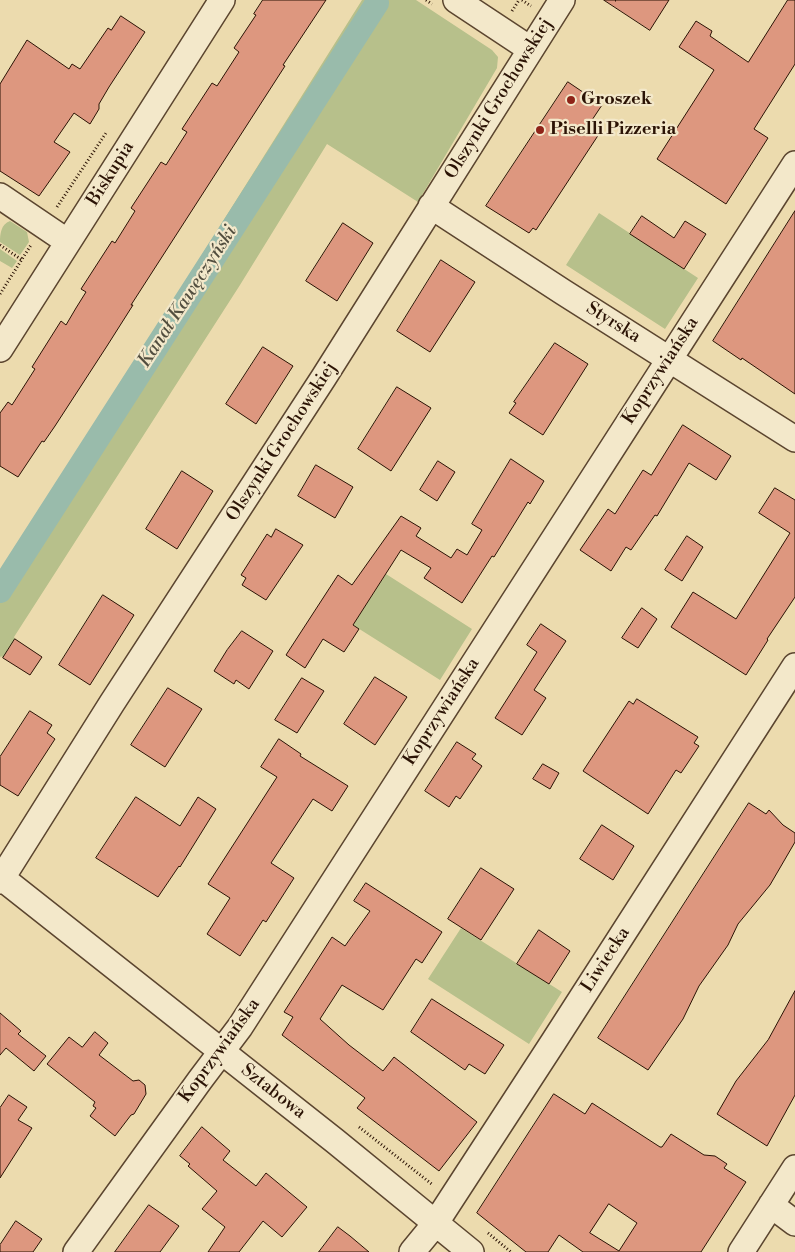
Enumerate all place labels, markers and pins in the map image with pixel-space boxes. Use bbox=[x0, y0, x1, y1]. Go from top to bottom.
place label: Groszek bbox=[581, 89, 652, 111]
marker: Groszek bbox=[565, 94, 577, 106]
place label: Piselli Pizzeria bbox=[550, 119, 676, 141]
marker: Piselli Pizzeria bbox=[534, 124, 546, 136]

